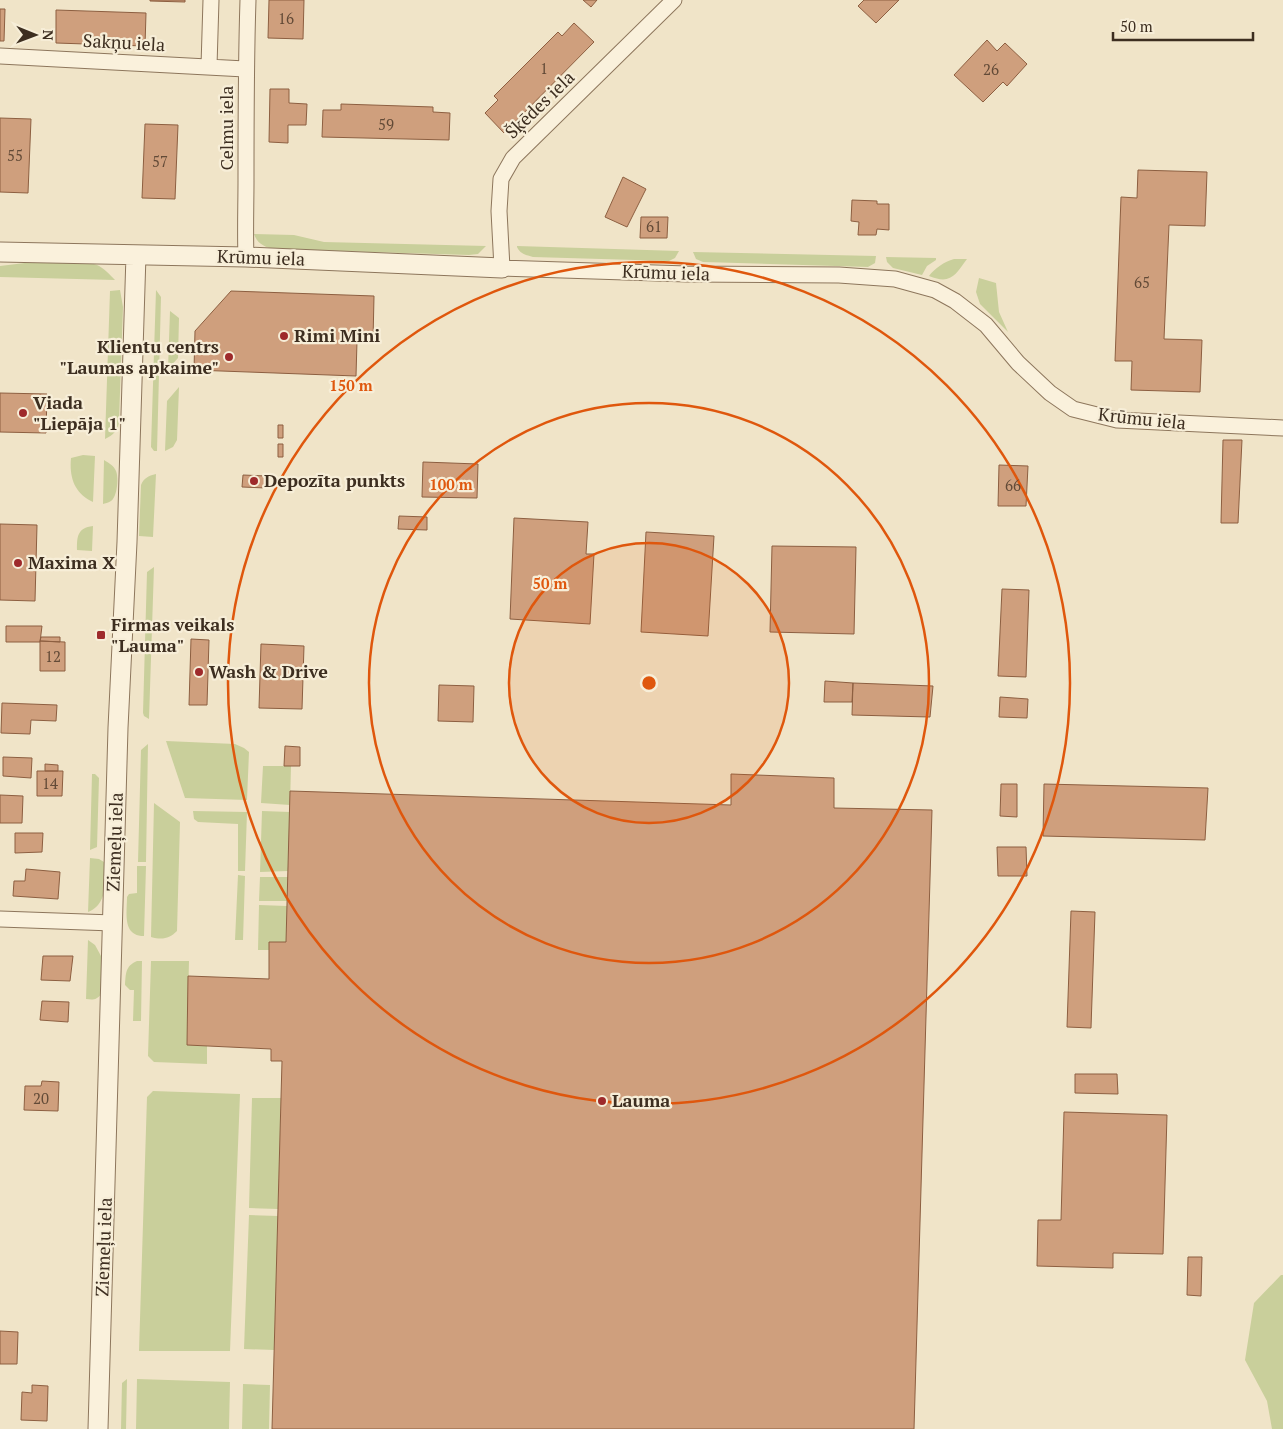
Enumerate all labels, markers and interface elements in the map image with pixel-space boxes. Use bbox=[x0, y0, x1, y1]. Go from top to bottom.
house number: 16 bbox=[278, 8, 294, 28]
north arrow bbox=[10, 10, 60, 60]
scale bar bbox=[1113, 10, 1253, 42]
text: 50 m bbox=[1120, 16, 1153, 36]
street label: Sakņu iela bbox=[82, 28, 166, 56]
text: N bbox=[39, 30, 58, 41]
house number: 1 bbox=[540, 58, 548, 78]
house number: 26 bbox=[983, 59, 999, 79]
street label: Šķēdes iela bbox=[499, 65, 579, 143]
street label: Celmu iela bbox=[214, 86, 238, 170]
house number: 59 bbox=[378, 114, 394, 134]
house number: 55 bbox=[7, 145, 23, 165]
house number: 57 bbox=[152, 151, 168, 171]
house number: 61 bbox=[646, 216, 662, 236]
street label: Krūmu iela bbox=[217, 243, 305, 271]
street label: Krūmu iela bbox=[622, 258, 710, 286]
house number: 65 bbox=[1134, 272, 1150, 292]
place label: Rimi Mini bbox=[294, 323, 380, 347]
marker: Rimi Mini bbox=[278, 330, 290, 342]
place label: Klientu centrs "Laumas apkaime" bbox=[60, 334, 219, 379]
marker: Klientu centrs "Laumas apkaime" bbox=[223, 351, 235, 363]
text: 150 m bbox=[329, 375, 373, 395]
place label: Viada "Liepāja 1" bbox=[33, 390, 126, 435]
street label: Krūmu iela bbox=[1097, 401, 1187, 435]
marker: Viada "Liepāja 1" bbox=[17, 407, 29, 419]
place label: Depozīta punkts bbox=[264, 468, 405, 492]
text: 100 m bbox=[429, 474, 473, 494]
marker: Depozīta punkts bbox=[248, 475, 260, 487]
house number: 66 bbox=[1005, 475, 1021, 495]
place label: Maxima X bbox=[28, 550, 115, 574]
marker: Maxima X bbox=[12, 557, 24, 569]
text: 50 m bbox=[533, 573, 568, 593]
place label: Firmas veikals "Lauma" bbox=[111, 612, 234, 657]
marker: Firmas veikals "Lauma" bbox=[95, 629, 107, 641]
house number: 12 bbox=[45, 646, 61, 666]
place label: Wash & Drive bbox=[209, 659, 328, 683]
marker: Wash & Drive bbox=[193, 666, 205, 678]
centre of rings bbox=[640, 674, 658, 692]
house number: 14 bbox=[42, 773, 58, 793]
street label: Ziemeļu iela bbox=[100, 792, 128, 892]
house number: 20 bbox=[33, 1088, 49, 1108]
place label: Lauma bbox=[612, 1088, 670, 1112]
marker: Lauma bbox=[596, 1095, 608, 1107]
street label: Ziemeļu iela bbox=[89, 1197, 117, 1297]

